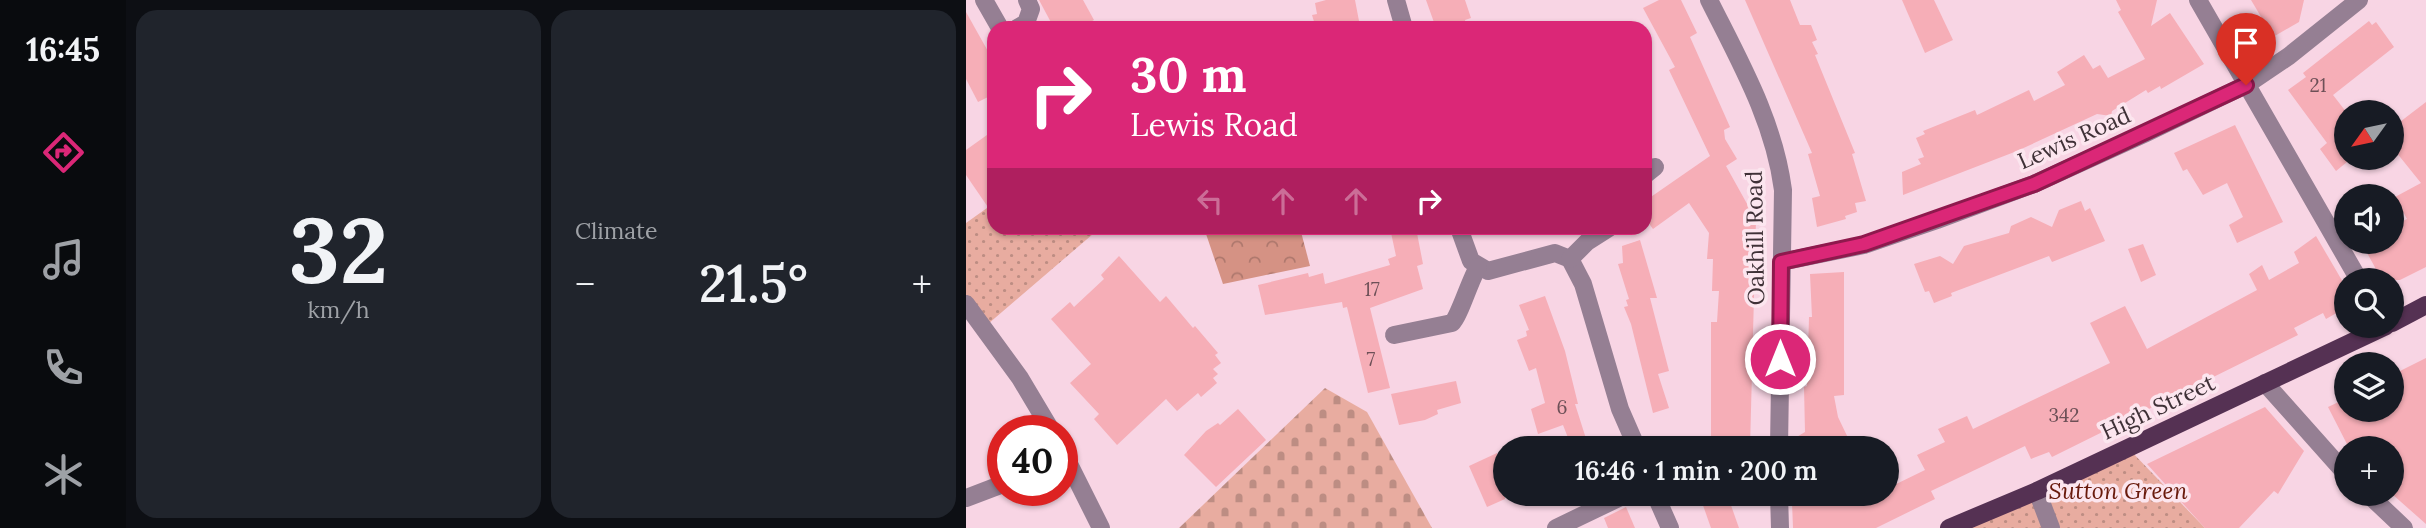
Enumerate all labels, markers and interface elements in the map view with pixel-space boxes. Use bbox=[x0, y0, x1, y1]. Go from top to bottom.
pin bbox=[2216, 13, 2276, 85]
icon: arrive bbox=[2227, 24, 2265, 62]
text: 16:45 bbox=[26, 29, 100, 70]
text: 30 m bbox=[1130, 43, 1247, 105]
icon: right bbox=[1015, 49, 1106, 140]
house number: 21 bbox=[2309, 73, 2327, 97]
street label: Lewis Road bbox=[2013, 100, 2135, 175]
north arrow bbox=[2334, 100, 2404, 170]
map controls bbox=[2334, 100, 2404, 506]
text: Lewis Road bbox=[1130, 104, 1298, 145]
icon: directions bbox=[39, 128, 88, 177]
street label: Oakhill Road bbox=[1739, 170, 1770, 306]
icon: left bbox=[1191, 182, 1229, 220]
icon: ahead bbox=[1264, 182, 1302, 220]
icon: ahead bbox=[1337, 182, 1375, 220]
icon: right bbox=[1410, 182, 1448, 220]
button: sound bbox=[2334, 184, 2404, 254]
text: 32 bbox=[289, 191, 388, 308]
text: Climate bbox=[575, 216, 657, 245]
icon: music bbox=[39, 235, 88, 284]
text: 21.5° bbox=[699, 250, 808, 316]
text: − bbox=[575, 260, 595, 308]
text: + bbox=[912, 260, 932, 308]
button: search bbox=[2334, 268, 2404, 338]
house number: 17 bbox=[1364, 277, 1380, 301]
text: km/h bbox=[307, 295, 370, 324]
position arrow bbox=[1743, 322, 1817, 396]
icon: phone bbox=[39, 343, 88, 392]
house number: 7 bbox=[1367, 347, 1376, 371]
button: layers bbox=[2334, 352, 2404, 422]
street label: High Street bbox=[2096, 367, 2220, 446]
house number: 6 bbox=[1557, 395, 1568, 419]
house number: 342 bbox=[2048, 403, 2080, 427]
speed limit sign: 40 bbox=[987, 415, 1078, 506]
button: + bbox=[2334, 436, 2404, 506]
icon: climate bbox=[39, 450, 88, 499]
text: 16:46 · 1 min · 200 m bbox=[1575, 454, 1817, 487]
park label: Sutton Green bbox=[2048, 476, 2188, 505]

